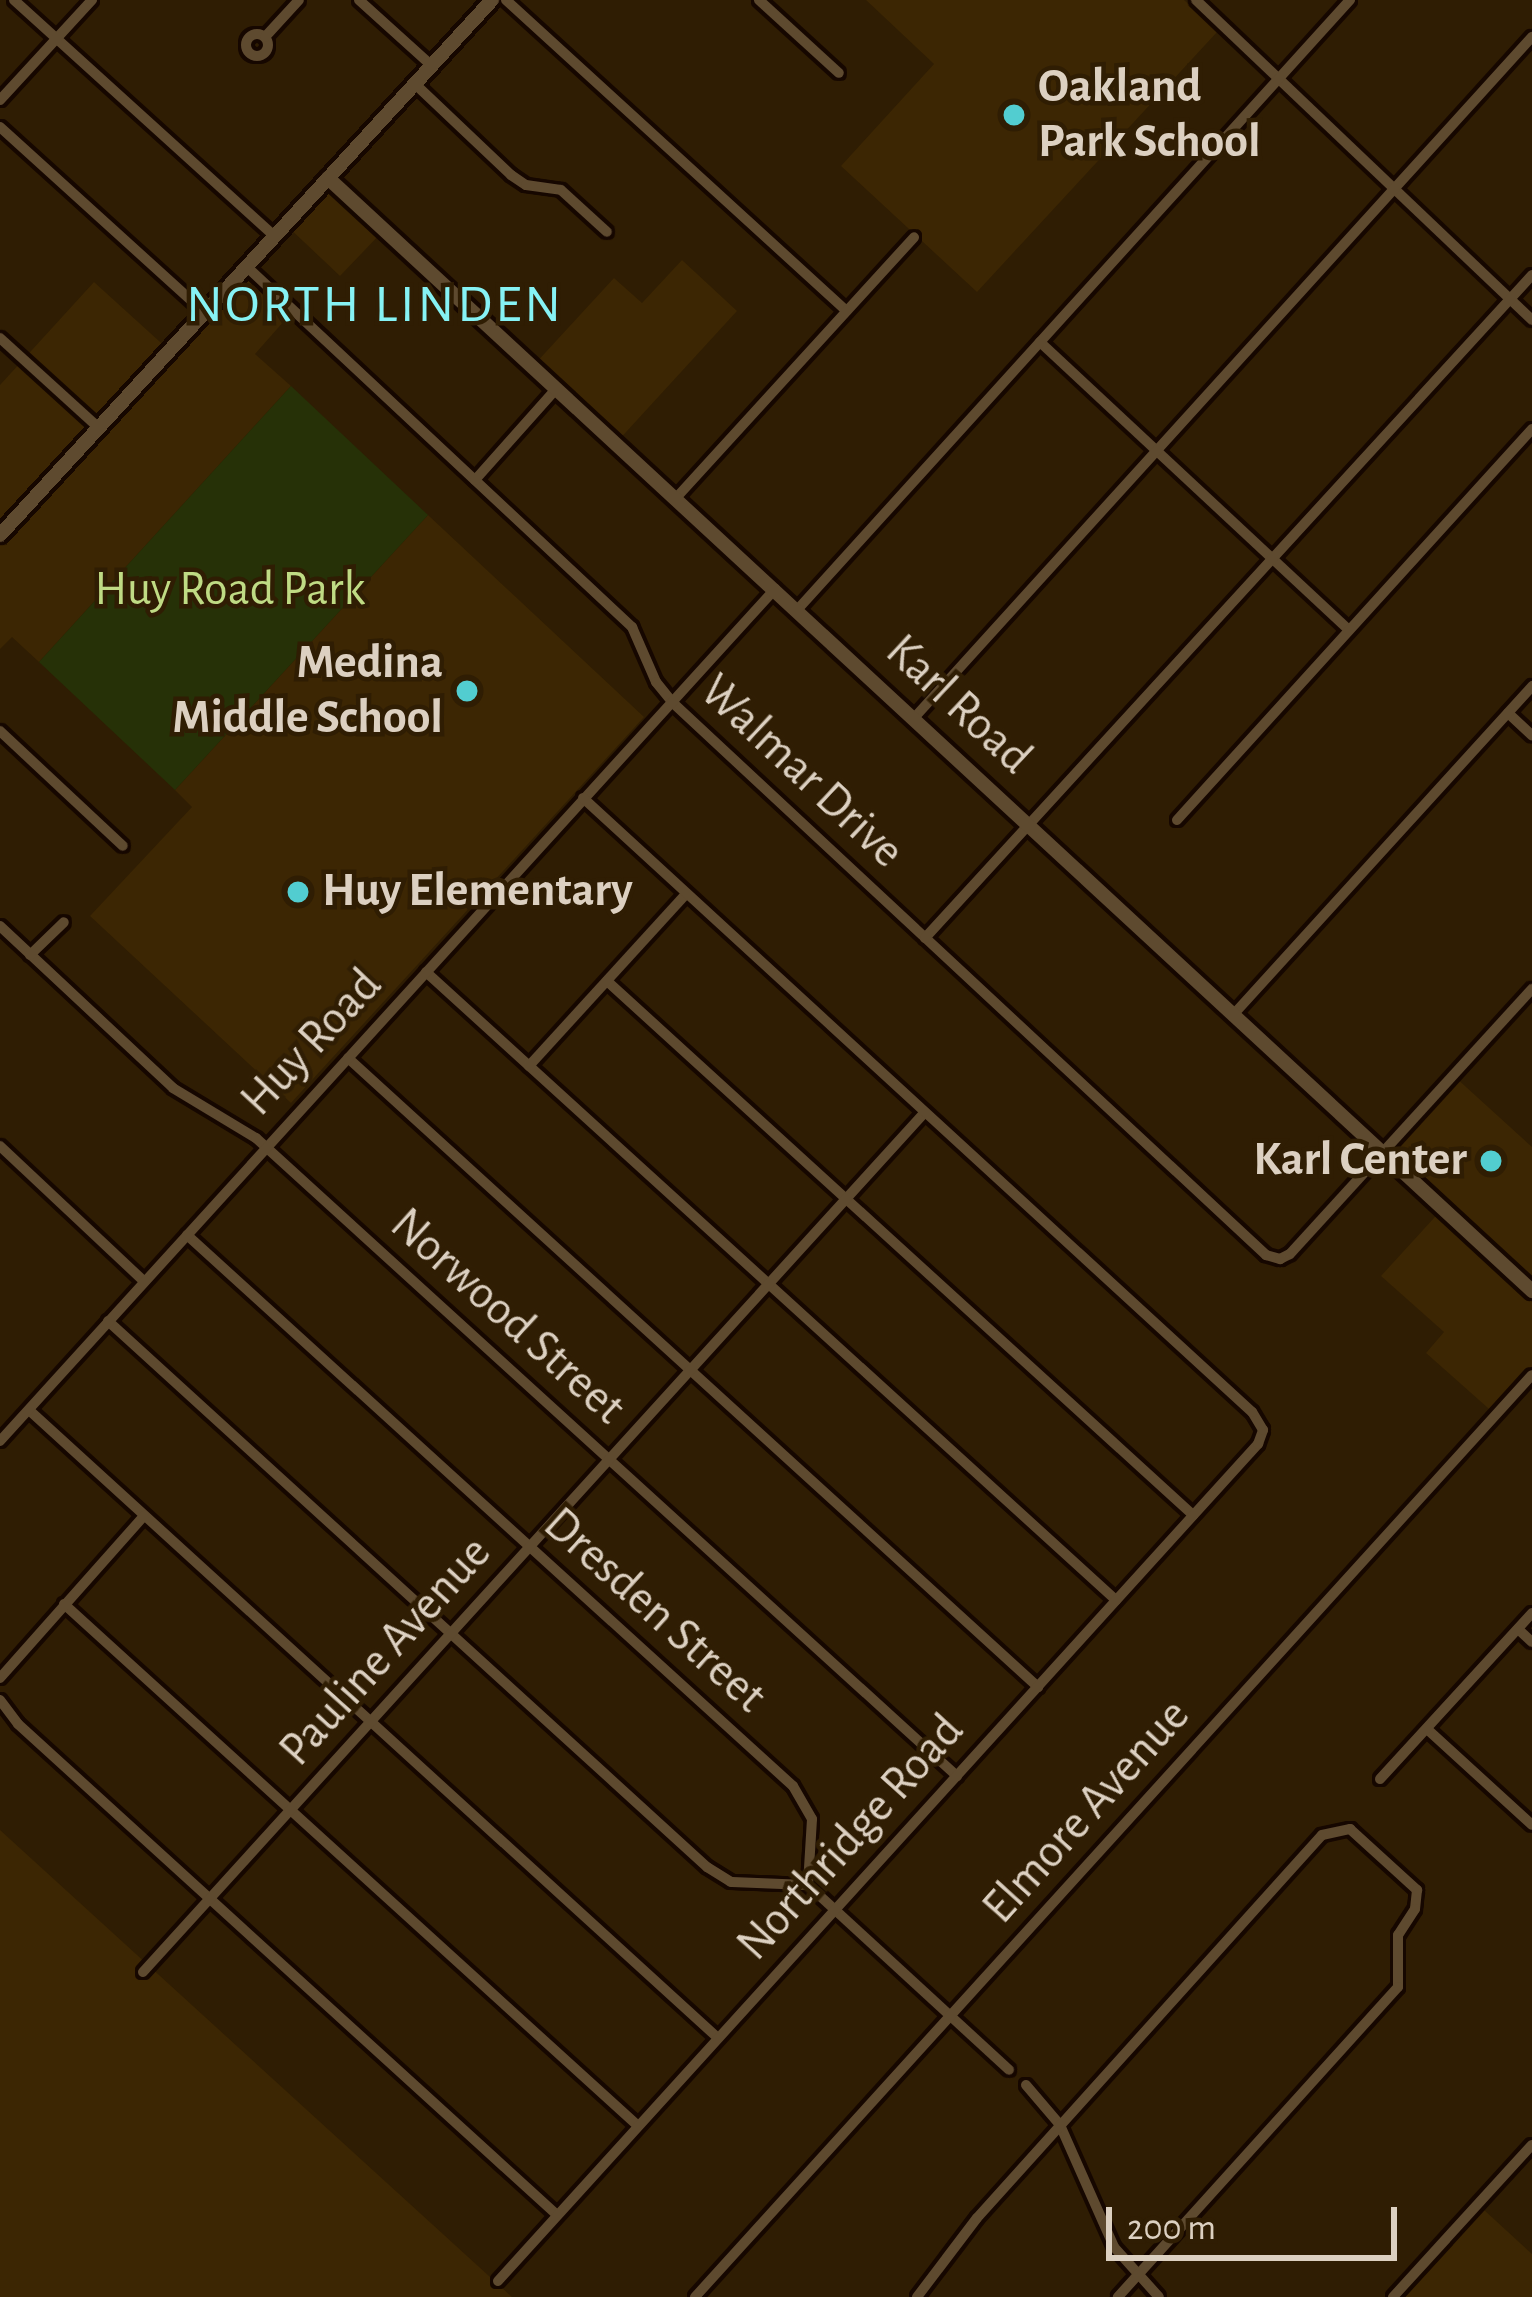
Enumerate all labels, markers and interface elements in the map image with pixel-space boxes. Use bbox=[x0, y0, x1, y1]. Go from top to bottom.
place label: Oakland Park School bbox=[1038, 58, 1261, 171]
marker: Oakland Park School bbox=[1001, 102, 1027, 128]
district label: NORTH LINDEN bbox=[186, 273, 564, 337]
park label: Huy Road Park bbox=[95, 562, 365, 620]
street label: Karl Road bbox=[873, 623, 1043, 787]
place label: Medina Middle School bbox=[172, 634, 443, 747]
street label: Walmar Drive bbox=[687, 663, 915, 881]
marker: Medina Middle School bbox=[454, 678, 480, 704]
place label: Huy Elementary bbox=[322, 863, 633, 921]
marker: Huy Elementary bbox=[285, 879, 311, 905]
street label: Huy Road bbox=[230, 958, 394, 1128]
place label: Karl Center bbox=[1253, 1132, 1467, 1190]
marker: Karl Center bbox=[1478, 1148, 1504, 1174]
street label: Norwood Street bbox=[378, 1197, 636, 1437]
street label: Dresden Street bbox=[531, 1496, 777, 1726]
street label: Pauline Avenue bbox=[268, 1526, 504, 1778]
street label: Elmore Avenue bbox=[971, 1688, 1203, 1936]
street label: Northridge Road bbox=[726, 1703, 976, 1973]
scale bar bbox=[1112, 2183, 1403, 2257]
text: 200 m bbox=[1127, 2210, 1216, 2246]

